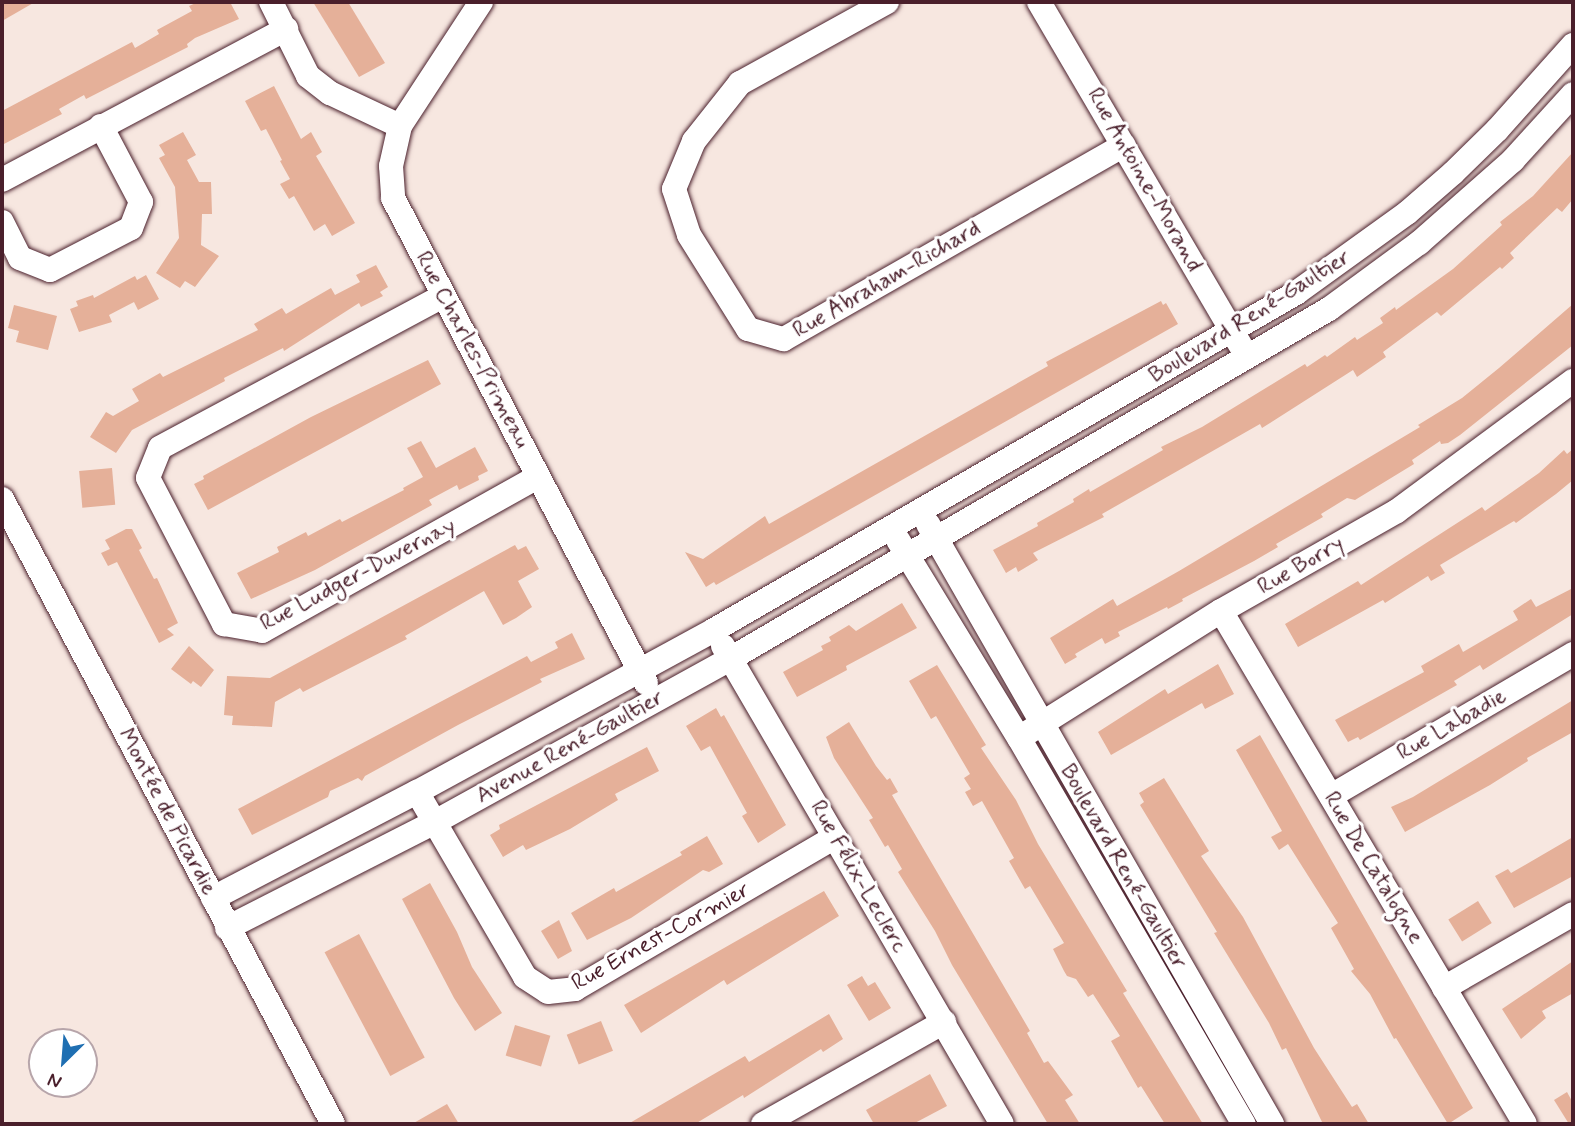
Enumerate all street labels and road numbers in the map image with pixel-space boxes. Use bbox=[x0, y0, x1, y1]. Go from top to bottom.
street label: Rue Antoine-Morand bbox=[1080, 83, 1208, 277]
street label: Rue Abraham-Richard bbox=[788, 215, 986, 345]
street label: Boulevard René-Gaultier bbox=[1145, 244, 1355, 390]
street label: Rue Charles-Primeau bbox=[409, 248, 535, 452]
street label: Rue Ludger-Duvernay bbox=[257, 513, 459, 637]
street label: Rue Borry bbox=[1253, 530, 1349, 602]
street label: Rue Labadie bbox=[1393, 683, 1511, 767]
street label: Avenue René-Gaultier bbox=[471, 684, 669, 810]
street label: Montée de Picardie bbox=[111, 723, 223, 901]
street label: Boulevard René-Gaultier bbox=[1053, 760, 1193, 974]
street label: Rue De Catalogne bbox=[1318, 789, 1428, 947]
street label: Rue Félix-Leclerc bbox=[803, 796, 913, 958]
street label: Rue Ernest-Cormier bbox=[567, 877, 755, 997]

